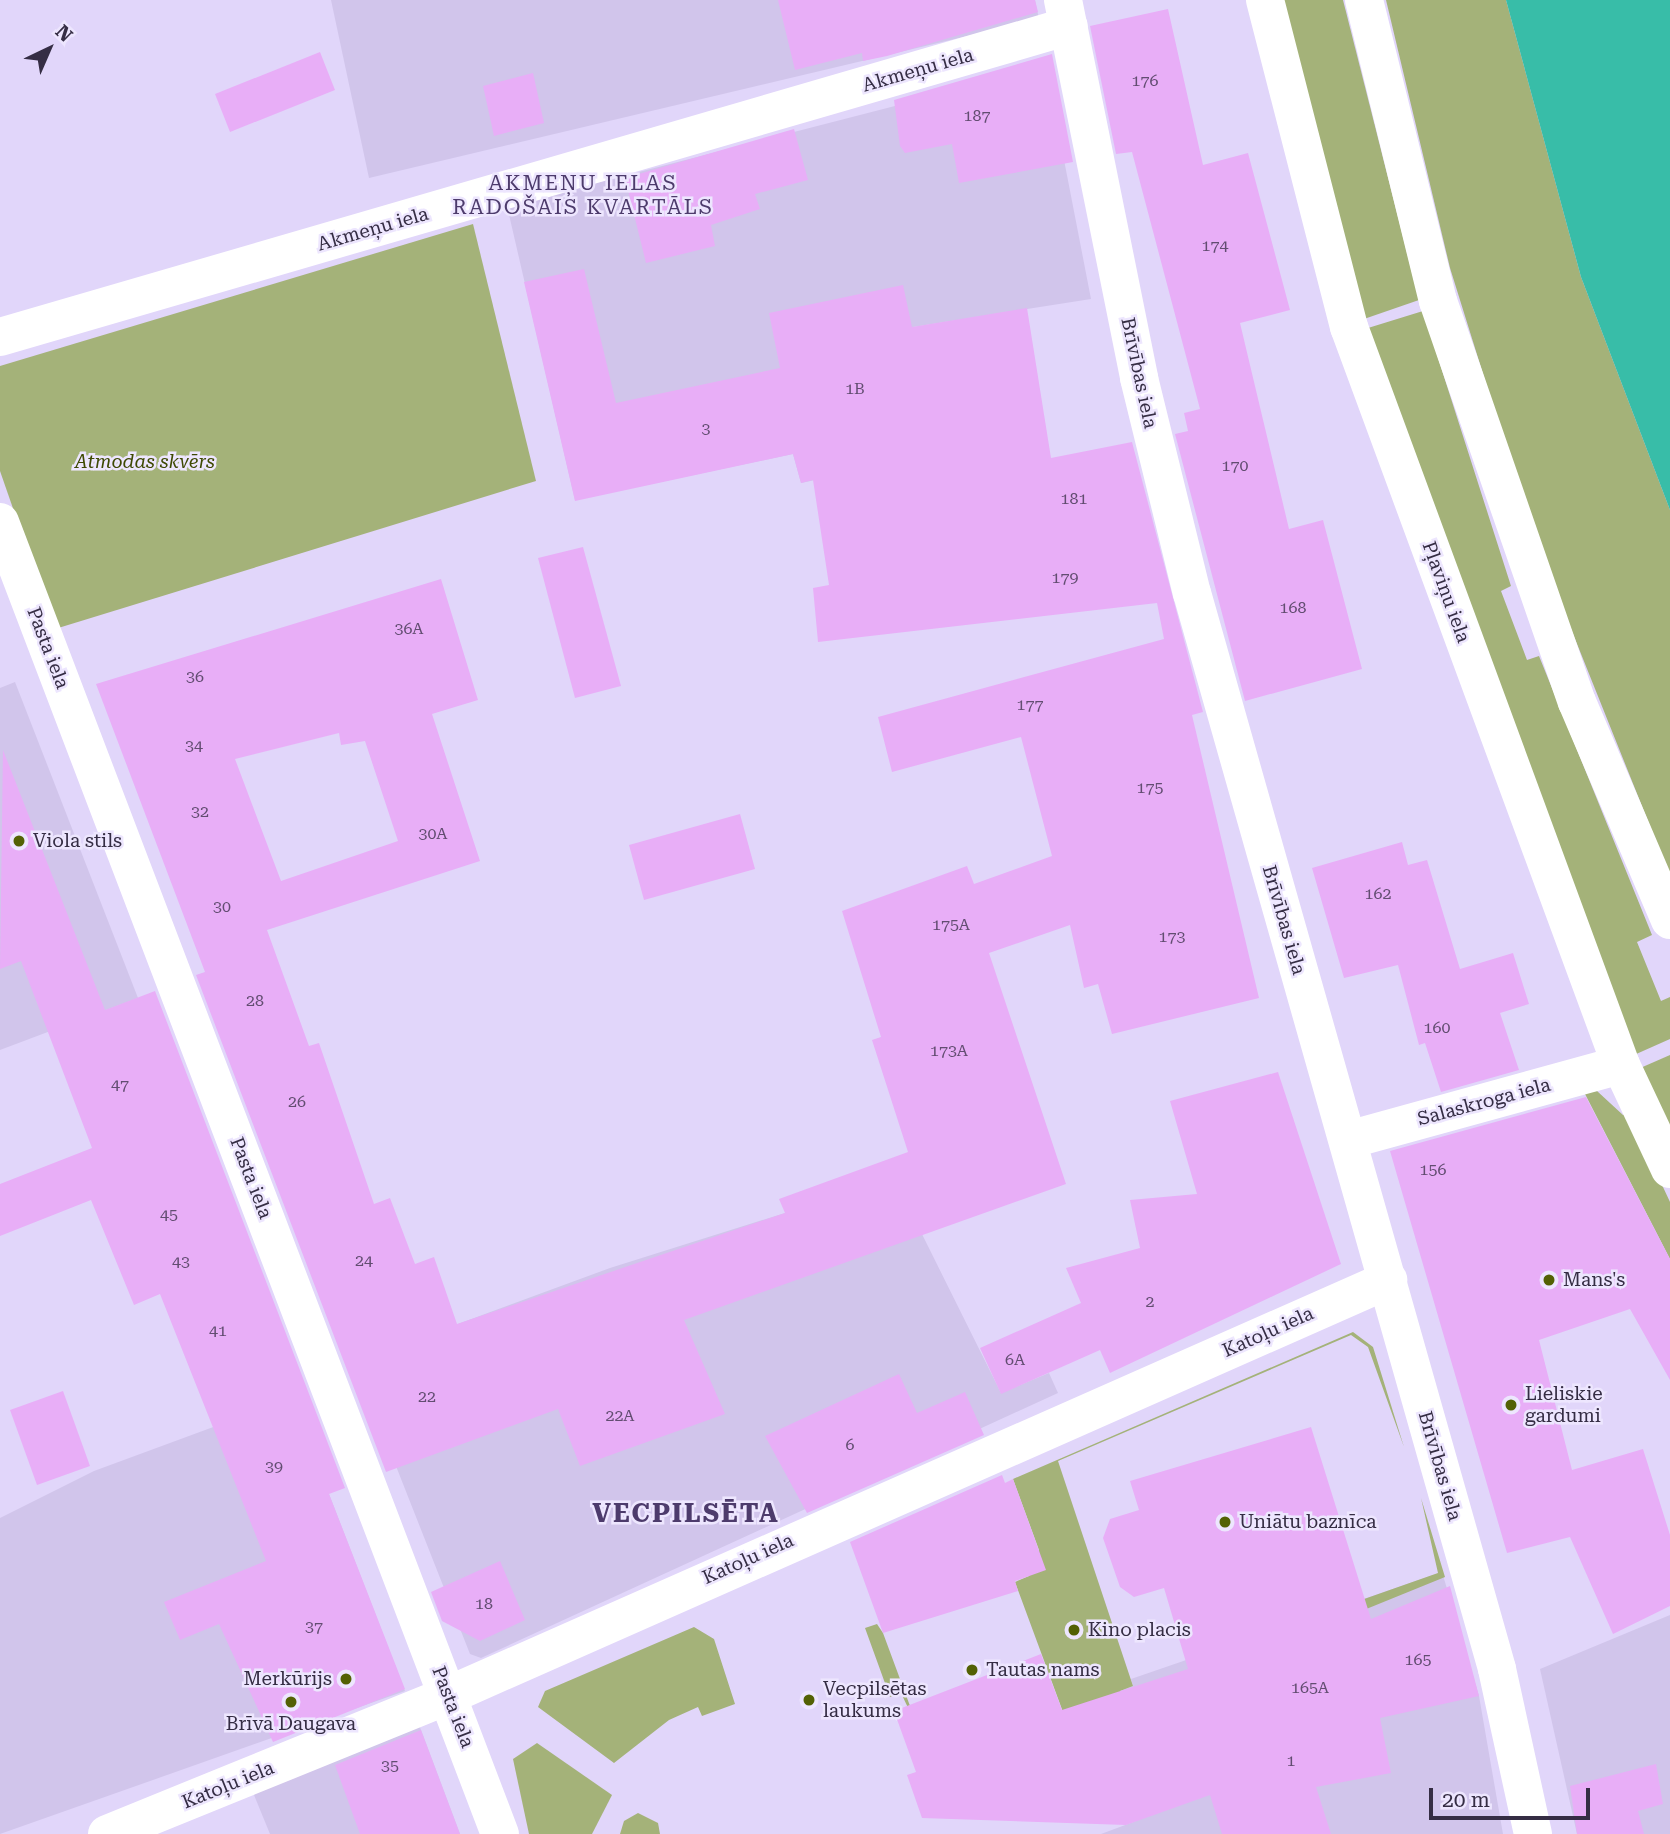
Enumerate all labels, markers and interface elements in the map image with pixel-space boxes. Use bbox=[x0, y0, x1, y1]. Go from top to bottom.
north arrow bbox=[14, 14, 84, 84]
text: N bbox=[51, 20, 77, 47]
street label: Akmeņu iela bbox=[860, 43, 976, 97]
house number: 176 bbox=[1132, 71, 1158, 91]
house number: 187 bbox=[964, 106, 990, 126]
district label: AKMEŅU IELAS RADOŠAIS KVARTĀLS bbox=[454, 170, 712, 220]
street label: Akmeņu iela bbox=[315, 202, 431, 256]
house number: 174 bbox=[1202, 236, 1228, 256]
street label: Brīvības iela bbox=[1116, 315, 1162, 431]
house number: 1B bbox=[845, 379, 865, 399]
house number: 3 bbox=[702, 419, 710, 439]
park label: Atmodas skvērs bbox=[75, 451, 215, 473]
house number: 170 bbox=[1222, 456, 1248, 476]
house number: 181 bbox=[1061, 489, 1087, 509]
street label: Pļaviņu iela bbox=[1417, 538, 1475, 646]
house number: 179 bbox=[1052, 568, 1078, 588]
house number: 168 bbox=[1280, 598, 1306, 618]
street label: Pasta iela bbox=[22, 604, 74, 692]
house number: 36A bbox=[394, 619, 424, 639]
house number: 36 bbox=[186, 667, 204, 687]
house number: 177 bbox=[1017, 695, 1043, 715]
house number: 34 bbox=[185, 736, 203, 756]
house number: 175 bbox=[1137, 778, 1163, 798]
house number: 32 bbox=[191, 802, 209, 822]
house number: 30A bbox=[418, 824, 448, 844]
place label: Viola stils bbox=[33, 830, 122, 852]
marker: Viola stils bbox=[11, 833, 27, 849]
street label: Brīvības iela bbox=[1257, 863, 1311, 977]
house number: 162 bbox=[1365, 884, 1391, 904]
house number: 30 bbox=[213, 897, 231, 917]
house number: 175A bbox=[932, 915, 970, 935]
house number: 173 bbox=[1159, 927, 1185, 947]
house number: 28 bbox=[246, 991, 264, 1011]
house number: 160 bbox=[1424, 1018, 1450, 1038]
house number: 173A bbox=[930, 1041, 968, 1061]
street label: Salaskroga iela bbox=[1415, 1073, 1553, 1131]
house number: 47 bbox=[111, 1075, 129, 1095]
house number: 26 bbox=[288, 1092, 306, 1112]
street label: Pasta iela bbox=[225, 1134, 277, 1222]
house number: 156 bbox=[1420, 1160, 1446, 1180]
house number: 45 bbox=[160, 1205, 178, 1225]
house number: 24 bbox=[355, 1251, 373, 1271]
house number: 43 bbox=[172, 1252, 190, 1272]
place label: Mans's bbox=[1563, 1269, 1625, 1291]
marker: Mans's bbox=[1541, 1272, 1557, 1288]
house number: 2 bbox=[1146, 1292, 1154, 1312]
street label: Katoļu iela bbox=[1219, 1302, 1317, 1362]
house number: 41 bbox=[209, 1321, 227, 1341]
house number: 6A bbox=[1005, 1350, 1025, 1370]
place label: Lieliskie gardumi bbox=[1525, 1383, 1603, 1427]
house number: 22 bbox=[418, 1387, 436, 1407]
marker: Lieliskie gardumi bbox=[1503, 1397, 1519, 1413]
house number: 22A bbox=[605, 1406, 635, 1426]
street label: Brīvības iela bbox=[1413, 1409, 1467, 1523]
house number: 6 bbox=[846, 1435, 854, 1455]
house number: 39 bbox=[265, 1457, 283, 1477]
district label: VECPILSĒTA bbox=[593, 1498, 779, 1530]
place label: Uniātu baznīca bbox=[1239, 1511, 1377, 1533]
marker: Uniātu baznīca bbox=[1217, 1514, 1233, 1530]
street label: Katoļu iela bbox=[699, 1529, 797, 1589]
house number: 18 bbox=[475, 1594, 493, 1614]
house number: 37 bbox=[305, 1617, 323, 1637]
place label: Kino placis bbox=[1088, 1619, 1191, 1641]
marker: Kino placis bbox=[1066, 1622, 1082, 1638]
house number: 165 bbox=[1405, 1650, 1431, 1670]
place label: Tautas nams bbox=[986, 1659, 1100, 1681]
marker: Tautas nams bbox=[964, 1662, 980, 1678]
street label: Pasta iela bbox=[427, 1663, 479, 1751]
place label: Merkūrijs bbox=[244, 1668, 332, 1690]
marker: Merkūrijs bbox=[338, 1671, 354, 1687]
place label: Vecpilsētas laukums bbox=[823, 1678, 926, 1722]
house number: 165A bbox=[1291, 1678, 1329, 1698]
marker: Vecpilsētas laukums bbox=[801, 1692, 817, 1708]
marker: Brīvā Daugava bbox=[283, 1694, 299, 1710]
place label: Brīvā Daugava bbox=[226, 1713, 356, 1735]
house number: 1 bbox=[1287, 1751, 1295, 1771]
street label: Katoļu iela bbox=[179, 1756, 277, 1814]
house number: 35 bbox=[381, 1756, 399, 1776]
scale bar bbox=[1432, 1774, 1593, 1818]
text: 20 m bbox=[1442, 1788, 1490, 1812]

